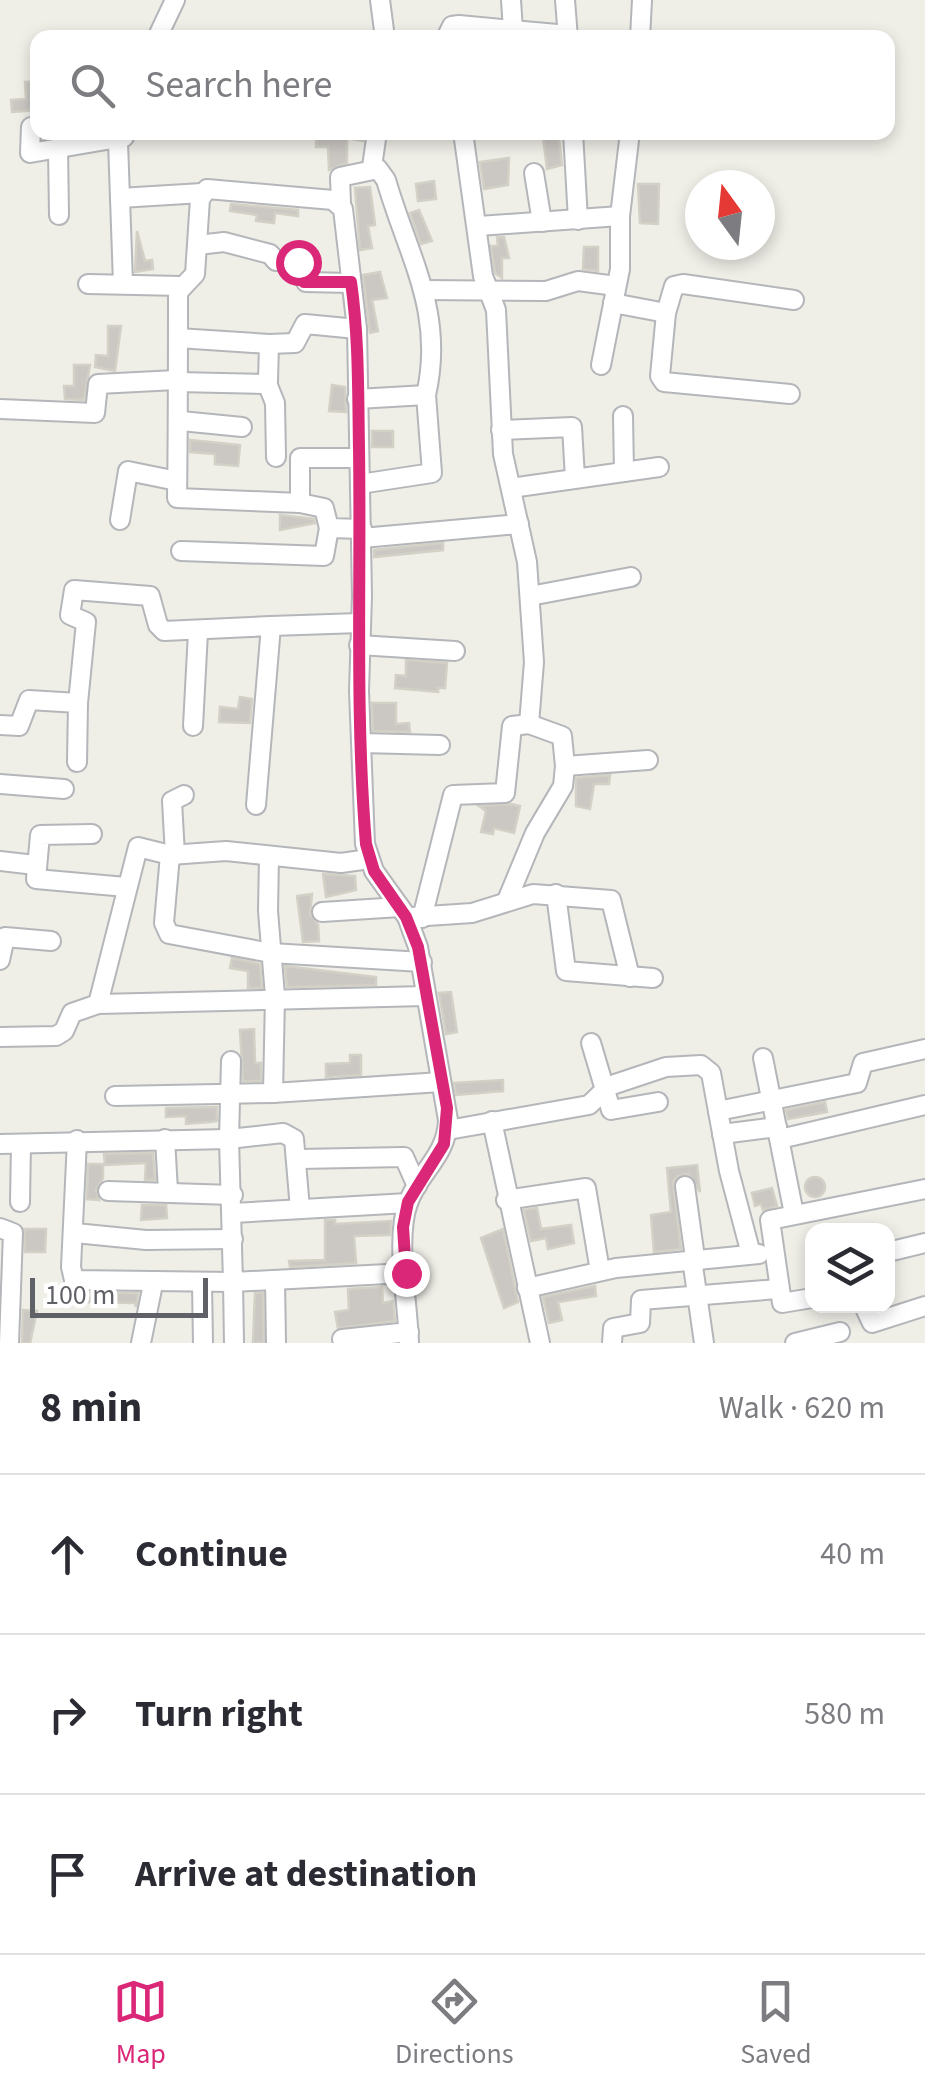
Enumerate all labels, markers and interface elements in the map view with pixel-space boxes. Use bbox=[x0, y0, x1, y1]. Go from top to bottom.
search box bbox=[30, 30, 895, 140]
icon: search bbox=[65, 58, 120, 113]
text: Search here bbox=[145, 58, 332, 112]
north arrow bbox=[685, 170, 775, 260]
route start bbox=[276, 240, 322, 286]
map controls bbox=[805, 1223, 895, 1313]
button: layers bbox=[805, 1223, 895, 1313]
route end bbox=[384, 1251, 430, 1297]
scale bar bbox=[30, 1273, 208, 1318]
text: 100 m bbox=[45, 1275, 116, 1315]
text: 8 min bbox=[40, 1378, 142, 1438]
text: Walk · 620 m bbox=[719, 1385, 885, 1431]
icon: ahead bbox=[40, 1527, 95, 1582]
text: Continue bbox=[135, 1527, 288, 1581]
text: 40 m bbox=[820, 1531, 885, 1577]
icon: right bbox=[40, 1687, 95, 1742]
text: Turn right bbox=[135, 1687, 303, 1741]
text: 580 m bbox=[804, 1691, 885, 1737]
icon: arrive bbox=[40, 1847, 95, 1902]
text: Arrive at destination bbox=[135, 1847, 477, 1901]
tab: Map bbox=[113, 1974, 168, 2074]
tab: Directions bbox=[395, 1974, 514, 2074]
tab: Saved bbox=[740, 1974, 812, 2074]

